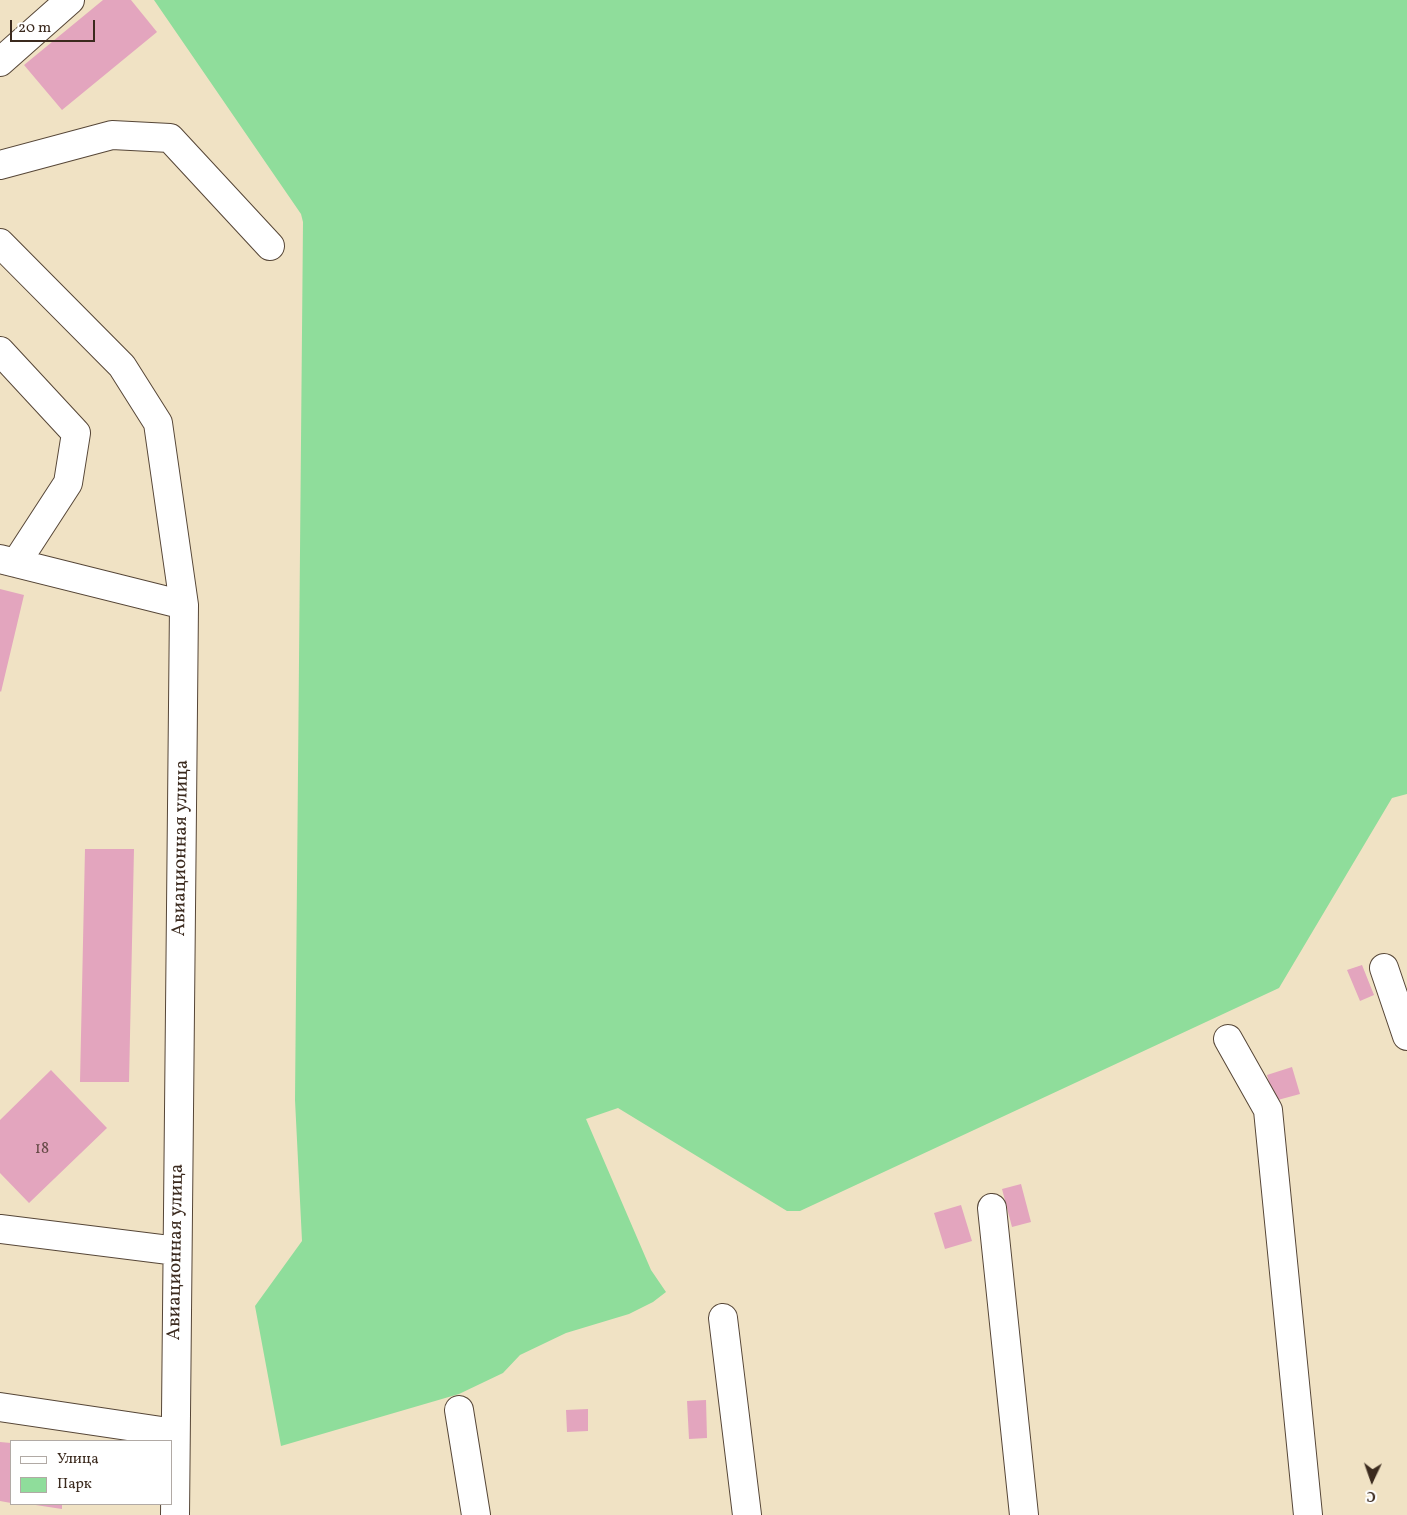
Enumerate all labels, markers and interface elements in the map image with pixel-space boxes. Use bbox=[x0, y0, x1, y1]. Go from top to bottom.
scale bar bbox=[12, 10, 98, 42]
text: 20 m bbox=[18, 18, 51, 39]
street label: Авиационная улица bbox=[169, 759, 195, 937]
house number: 18 bbox=[35, 1140, 49, 1160]
street label: Авиационная улица bbox=[164, 1163, 190, 1341]
legend bbox=[10, 1440, 172, 1505]
text: Улица bbox=[57, 1449, 99, 1470]
north arrow bbox=[1347, 1455, 1397, 1505]
text: Парк bbox=[57, 1474, 92, 1495]
text: С bbox=[1366, 1486, 1376, 1505]

